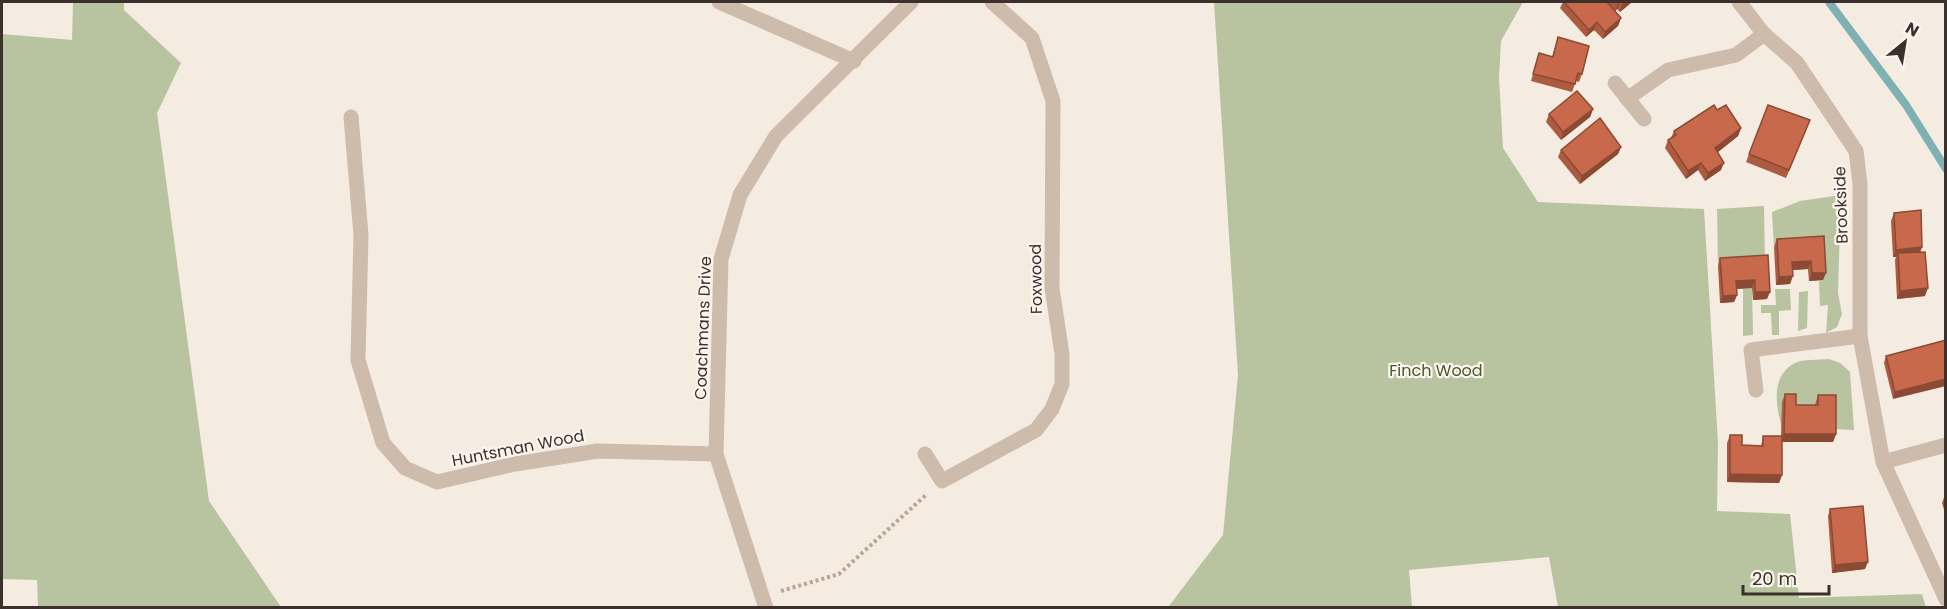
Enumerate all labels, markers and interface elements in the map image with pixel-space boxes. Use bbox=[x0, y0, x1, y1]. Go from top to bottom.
north arrow bbox=[1875, 12, 1935, 72]
text: N bbox=[1901, 16, 1923, 42]
street label: Brookside bbox=[1828, 166, 1854, 244]
street label: Foxwood bbox=[1024, 244, 1048, 314]
street label: Coachmans Drive bbox=[689, 256, 717, 400]
park label: Finch Wood bbox=[1389, 359, 1483, 382]
street label: Huntsman Wood bbox=[450, 424, 586, 472]
scale bar bbox=[1743, 558, 1828, 596]
text: 20 m bbox=[1752, 566, 1797, 591]

